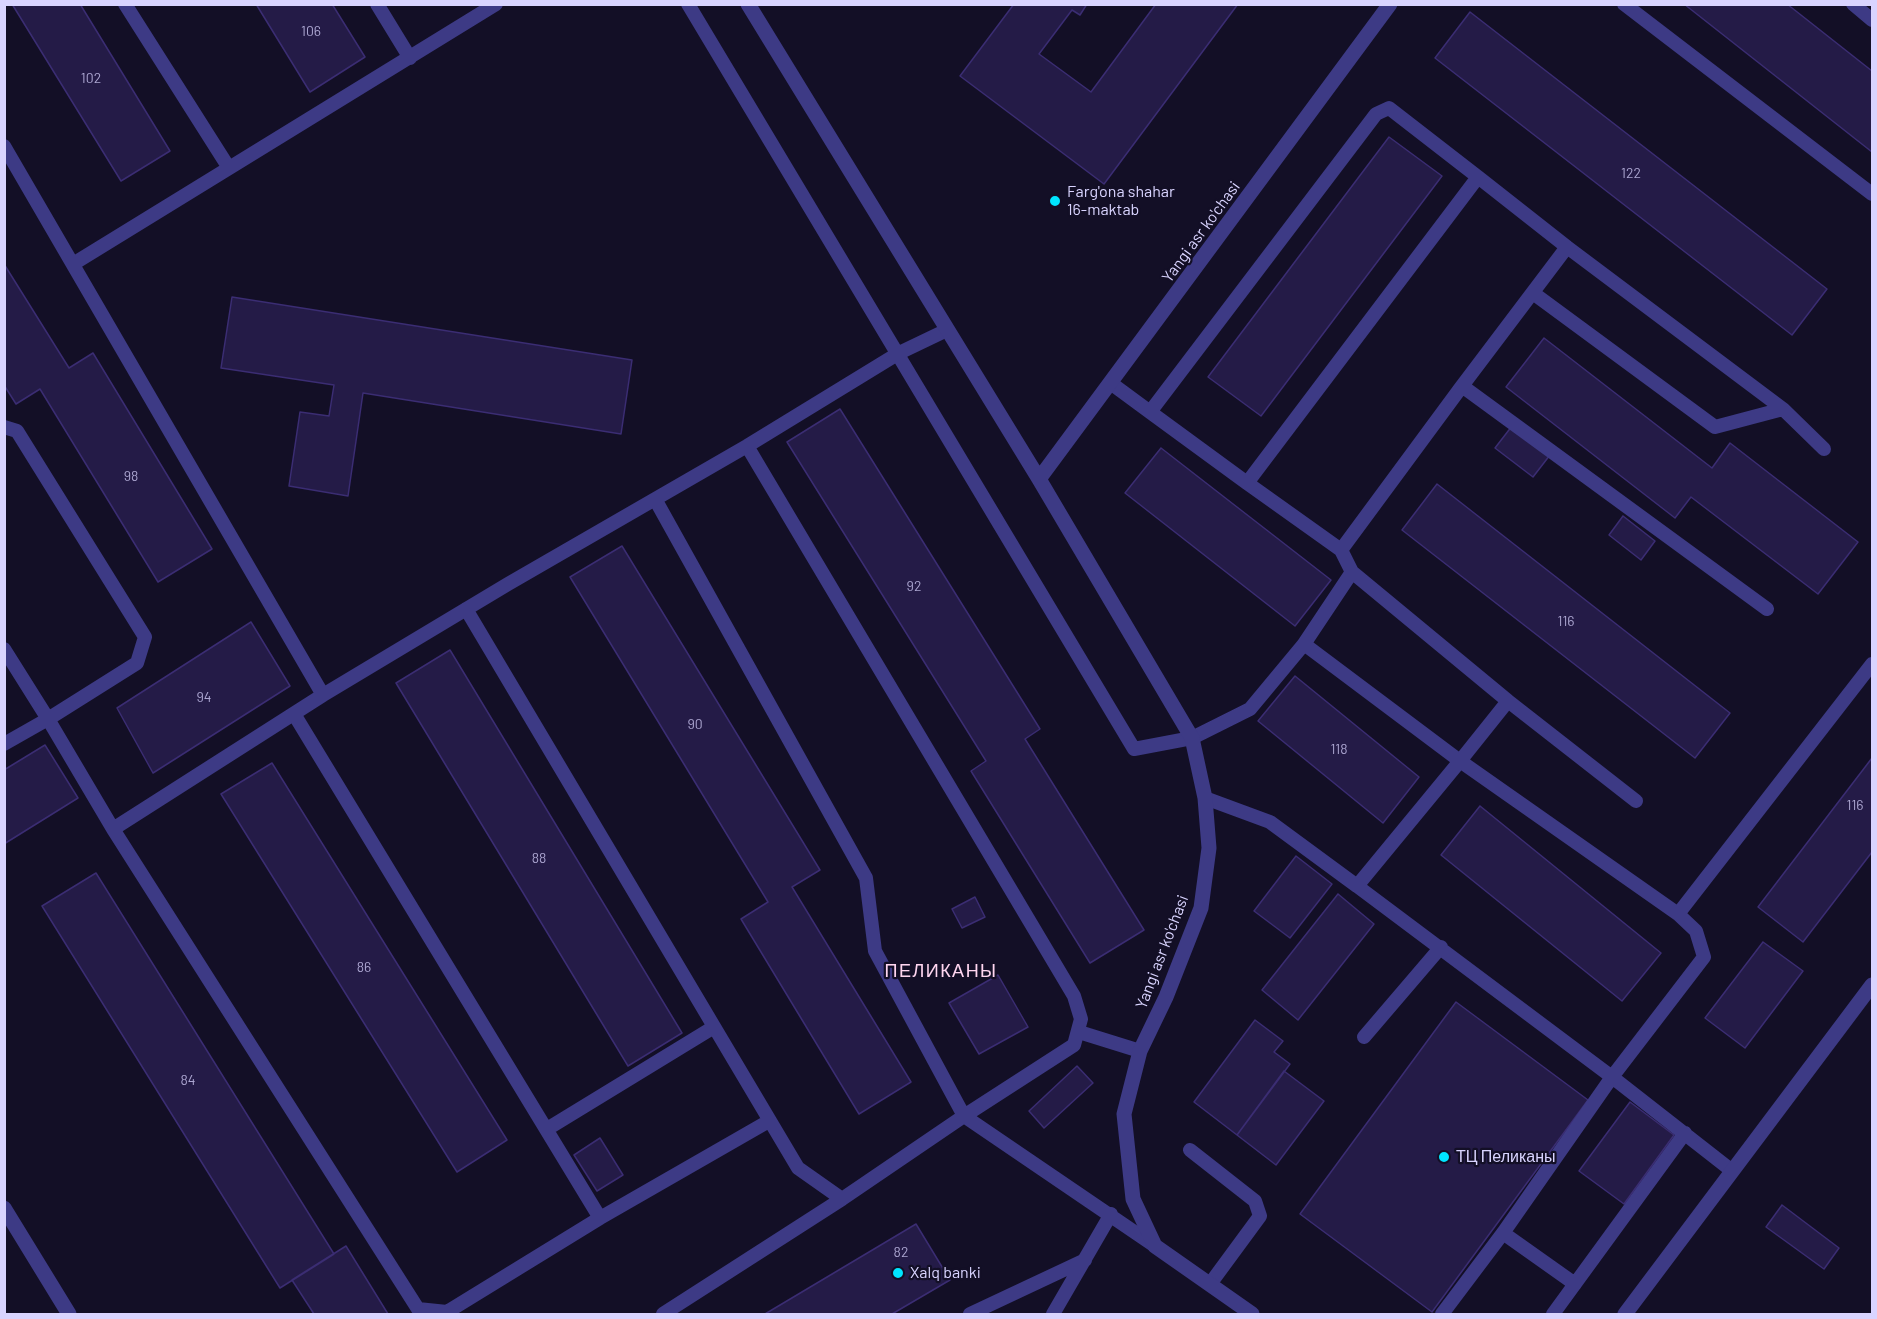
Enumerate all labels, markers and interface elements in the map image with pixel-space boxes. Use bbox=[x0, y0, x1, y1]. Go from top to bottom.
house number: 106 bbox=[301, 23, 321, 39]
house number: 102 bbox=[81, 70, 101, 86]
house number: 122 bbox=[1621, 165, 1641, 181]
street label: Yangi asr ko'chasi bbox=[1158, 178, 1244, 286]
place label: Farg'ona shahar 16-maktab bbox=[1067, 182, 1175, 220]
marker: Farg'ona shahar 16-maktab bbox=[1048, 194, 1062, 208]
house number: 98 bbox=[124, 468, 138, 484]
house number: 92 bbox=[907, 578, 921, 594]
house number: 116 bbox=[1557, 613, 1575, 629]
house number: 94 bbox=[196, 689, 212, 705]
house number: 90 bbox=[687, 716, 703, 732]
house number: 118 bbox=[1330, 741, 1348, 757]
house number: 116 bbox=[1846, 797, 1864, 813]
house number: 88 bbox=[532, 850, 546, 866]
street label: Yangi asr ko'chasi bbox=[1131, 892, 1193, 1012]
house number: 86 bbox=[357, 959, 371, 975]
district label: ПЕЛИКАНЫ bbox=[884, 960, 998, 982]
house number: 84 bbox=[180, 1072, 196, 1088]
place label: ТЦ Пеликаны bbox=[1456, 1147, 1556, 1167]
marker: ТЦ Пеликаны bbox=[1437, 1150, 1451, 1164]
house number: 82 bbox=[894, 1244, 908, 1260]
place label: Xalq banki bbox=[910, 1263, 981, 1283]
marker: Xalq banki bbox=[891, 1266, 905, 1280]

